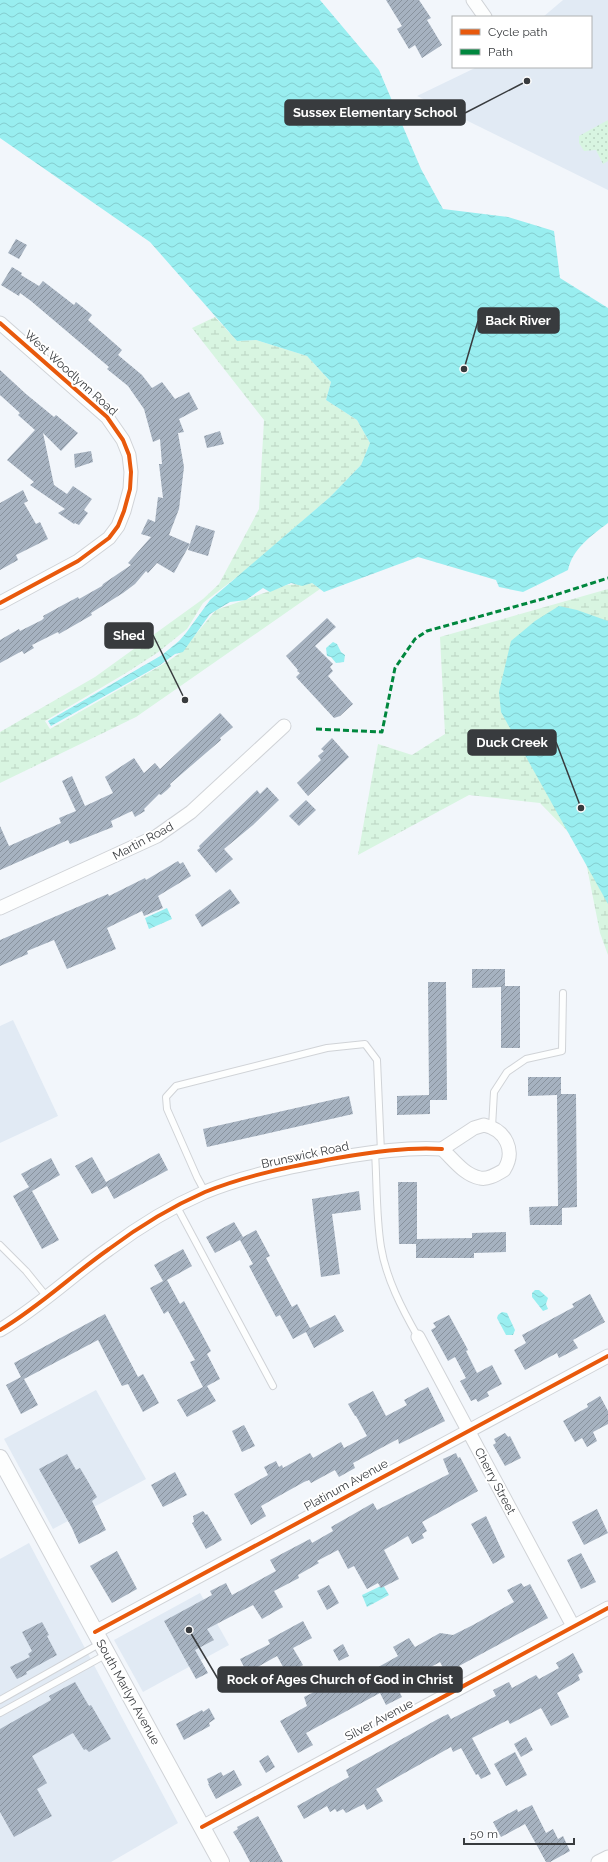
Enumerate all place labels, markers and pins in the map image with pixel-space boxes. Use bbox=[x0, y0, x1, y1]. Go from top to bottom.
callout: Sussex Elementary School bbox=[285, 100, 465, 125]
callout: Back River bbox=[478, 308, 559, 333]
callout: Shed bbox=[105, 623, 153, 648]
callout: Duck Creek bbox=[468, 730, 556, 755]
callout: Rock of Ages Church of God in Christ bbox=[218, 1667, 462, 1692]

